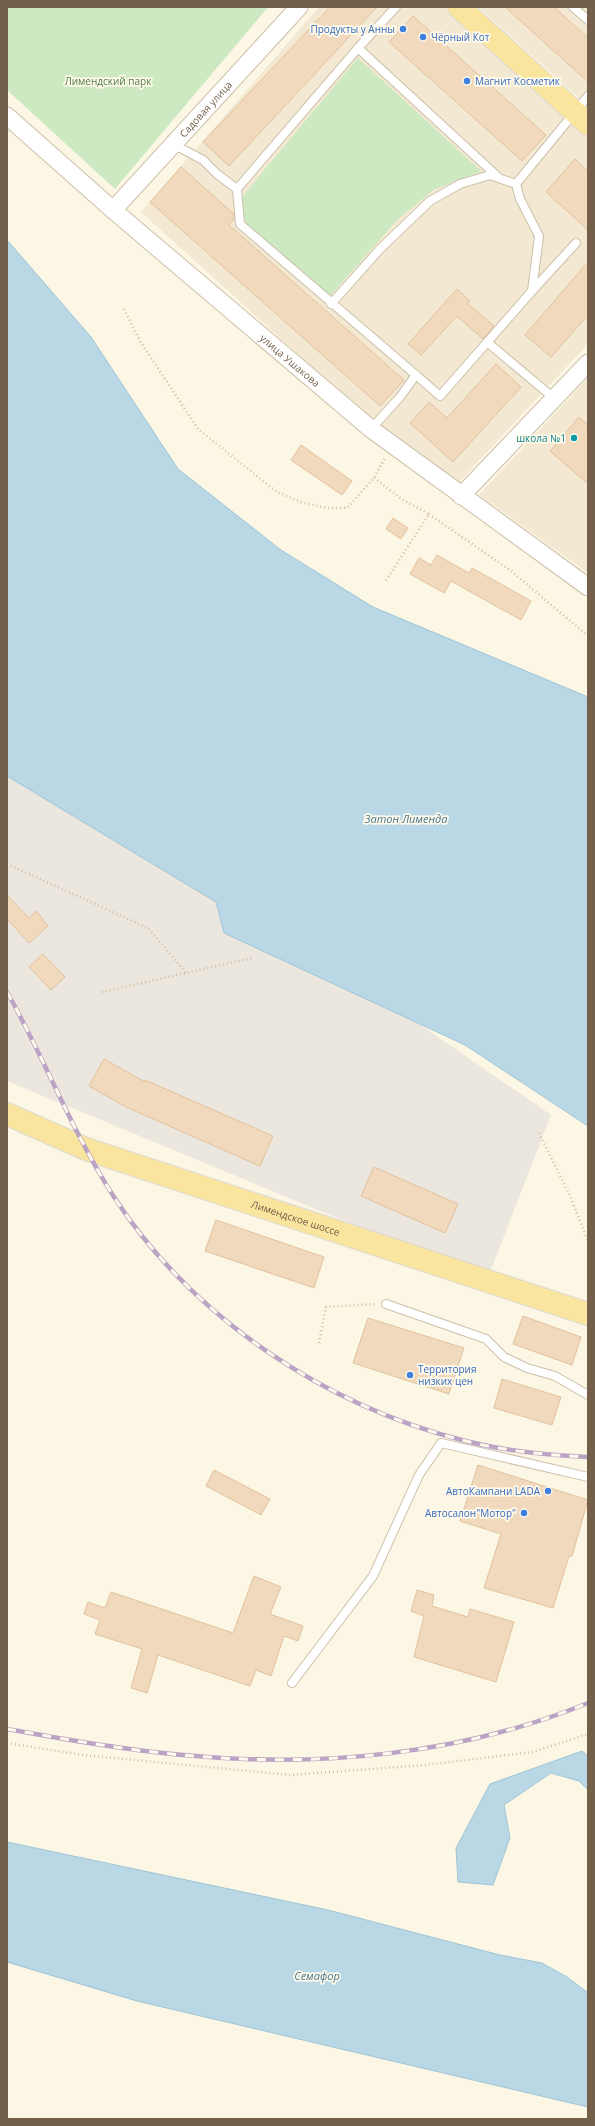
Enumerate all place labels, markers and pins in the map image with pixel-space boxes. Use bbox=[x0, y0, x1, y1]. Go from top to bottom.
place label: Продукты у Анны bbox=[310, 22, 395, 36]
marker: Продукты у Анны bbox=[398, 24, 408, 34]
place label: Чёрный Кот bbox=[431, 30, 490, 44]
marker: Чёрный Кот bbox=[418, 32, 428, 42]
place label: Магнит Косметик bbox=[475, 74, 561, 88]
marker: Магнит Косметик bbox=[462, 76, 472, 86]
place label: школа №1 bbox=[516, 431, 566, 445]
marker: школа №1 bbox=[569, 433, 579, 443]
place label: Территория низких цен bbox=[418, 1362, 476, 1388]
marker: Территория низких цен bbox=[405, 1370, 415, 1380]
place label: АвтоКампани LADA bbox=[446, 1484, 541, 1498]
marker: АвтоКампани LADA bbox=[543, 1486, 553, 1496]
place label: Автосалон"Мотор" bbox=[425, 1506, 516, 1520]
marker: Автосалон"Мотор" bbox=[519, 1508, 529, 1518]

